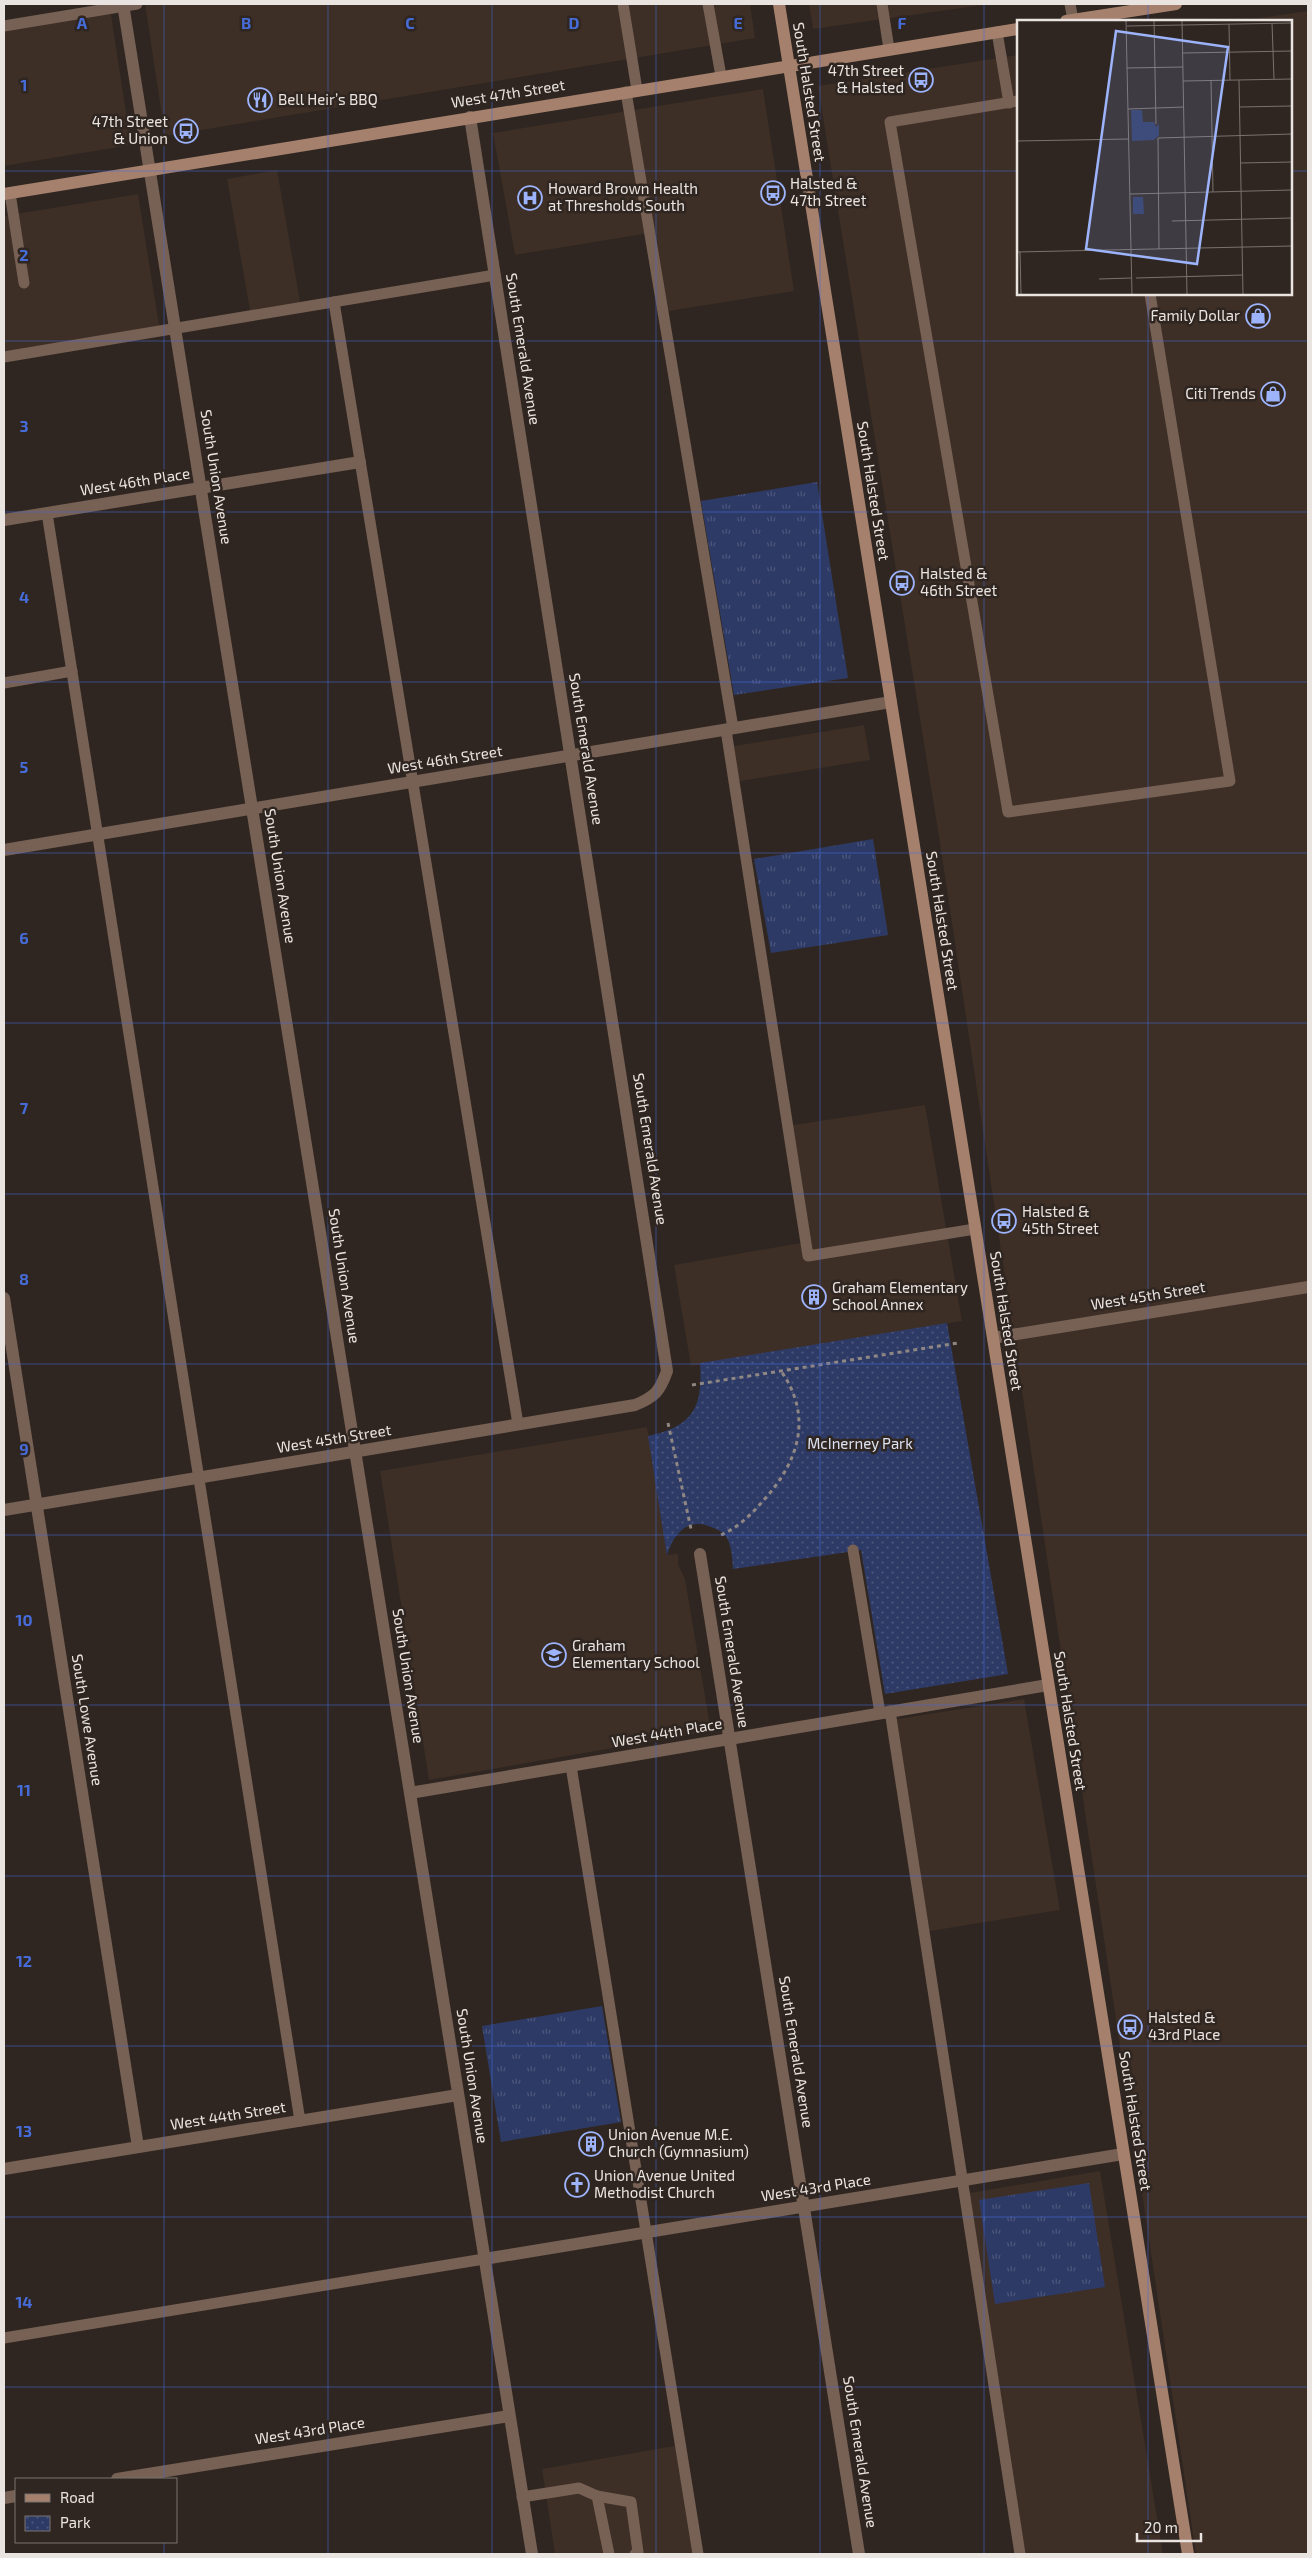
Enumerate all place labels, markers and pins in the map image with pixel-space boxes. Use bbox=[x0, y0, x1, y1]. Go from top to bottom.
place label: 47th Street & Halsted bbox=[828, 61, 904, 96]
bus stop icon: 47th Street & Halsted bbox=[908, 67, 934, 93]
restaurant icon: Bell Heir’s BBQ bbox=[247, 87, 273, 113]
place label: Bell Heir’s BBQ bbox=[278, 90, 378, 109]
place label: 47th Street & Union bbox=[92, 112, 168, 147]
bus stop icon: 47th Street & Union bbox=[173, 118, 199, 144]
place label: Halsted & 47th Street bbox=[790, 174, 867, 209]
place label: Howard Brown Health at Thresholds South bbox=[548, 179, 698, 214]
bus stop icon: Halsted & 47th Street bbox=[760, 180, 786, 206]
hospital icon: Howard Brown Health at Thresholds South bbox=[517, 185, 543, 211]
shop icon: Family Dollar bbox=[1245, 303, 1271, 329]
place label: Family Dollar bbox=[1150, 306, 1240, 324]
shop icon: Citi Trends bbox=[1260, 381, 1286, 407]
place label: Citi Trends bbox=[1185, 384, 1256, 402]
place label: Halsted & 46th Street bbox=[920, 564, 998, 599]
bus stop icon: Halsted & 46th Street bbox=[889, 570, 915, 596]
place label: Halsted & 45th Street bbox=[1022, 1202, 1099, 1237]
bus stop icon: Halsted & 45th Street bbox=[991, 1208, 1017, 1234]
place label: Graham Elementary School Annex bbox=[832, 1278, 968, 1313]
building icon: Graham Elementary School Annex bbox=[801, 1284, 827, 1310]
place label: Graham Elementary School bbox=[572, 1636, 700, 1671]
school or university icon: Graham Elementary School bbox=[541, 1642, 567, 1668]
place label: Halsted & 43rd Place bbox=[1148, 2008, 1220, 2043]
bus stop icon: Halsted & 43rd Place bbox=[1117, 2014, 1143, 2040]
place label: Union Avenue M.E. Church (Gymnasium) bbox=[608, 2125, 749, 2160]
building icon: Union Avenue M.E. Church (Gymnasium) bbox=[578, 2131, 604, 2157]
place label: Union Avenue United Methodist Church bbox=[594, 2166, 735, 2201]
church icon: Union Avenue United Methodist Church bbox=[564, 2172, 590, 2198]

